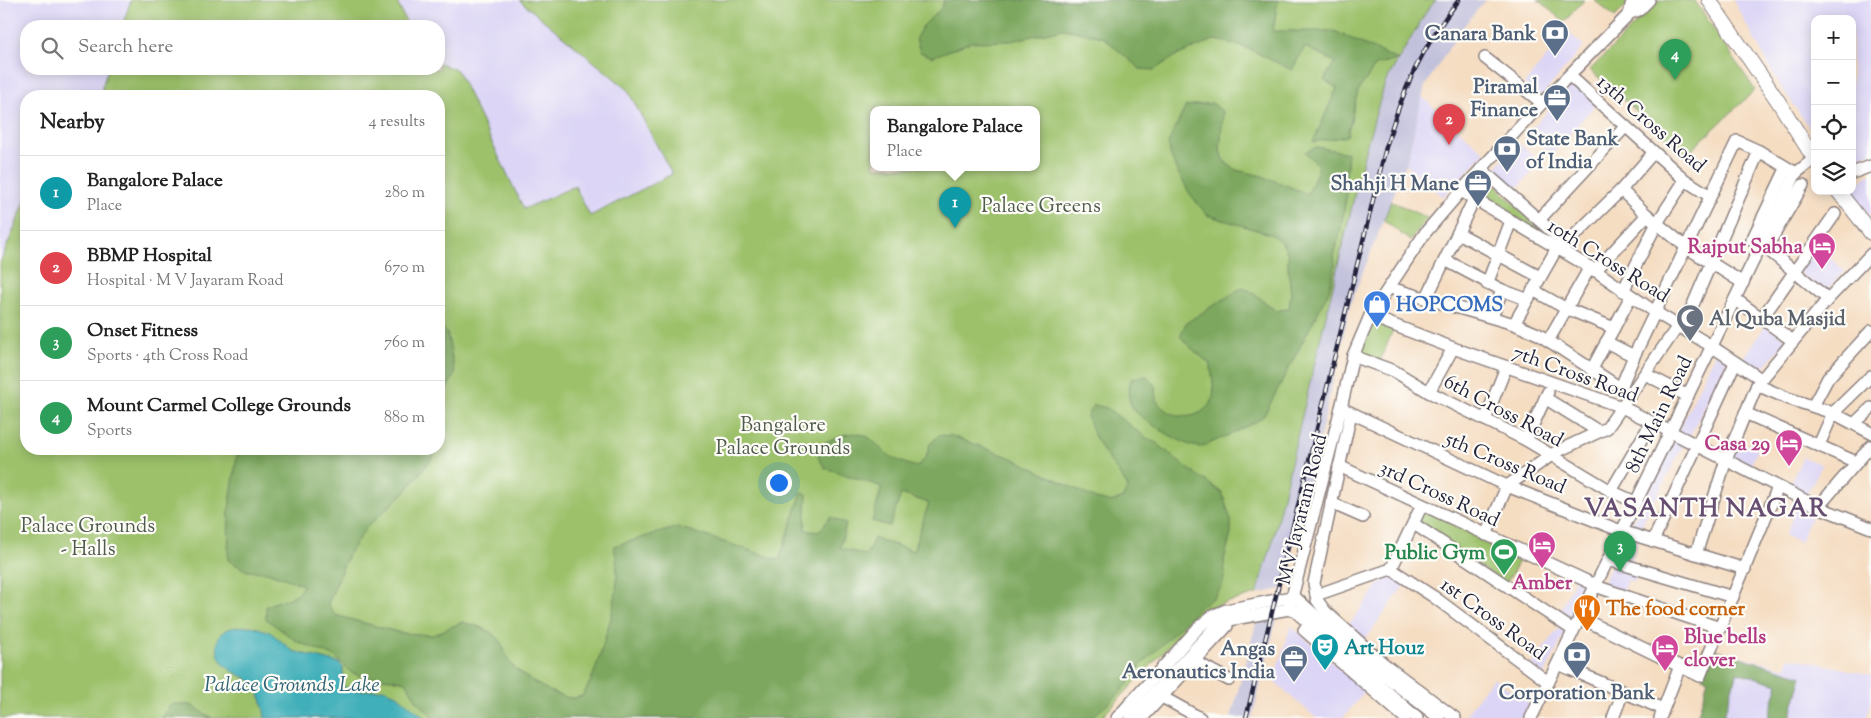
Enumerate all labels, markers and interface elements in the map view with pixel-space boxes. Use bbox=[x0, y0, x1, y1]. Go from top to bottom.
map controls bbox=[1811, 15, 1856, 195]
button: + bbox=[1811, 15, 1856, 60]
bank icon: Canara Bank bbox=[1540, 18, 1570, 57]
search box bbox=[20, 20, 445, 75]
place label: Canara Bank bbox=[1425, 21, 1536, 50]
icon: search bbox=[38, 34, 66, 62]
text: Search here bbox=[78, 34, 173, 61]
pin: 4 bbox=[1659, 39, 1691, 80]
button: − bbox=[1811, 60, 1856, 105]
street label: 13th Cross Road bbox=[1589, 69, 1711, 181]
place label: Piramal Finance bbox=[1471, 74, 1538, 126]
office icon: Piramal Finance bbox=[1542, 83, 1572, 122]
pin: 2 bbox=[1433, 104, 1465, 145]
button: locate bbox=[1811, 105, 1856, 150]
popup bbox=[870, 106, 1040, 171]
text: Nearby bbox=[40, 108, 105, 138]
text: 4 results bbox=[369, 111, 425, 134]
text: Bangalore Palace bbox=[887, 114, 1023, 141]
place label: State Bank of India bbox=[1526, 126, 1619, 178]
bank icon: State Bank of India bbox=[1492, 134, 1522, 173]
text: Place bbox=[887, 141, 922, 164]
button: layers bbox=[1811, 150, 1856, 195]
text: Bangalore Palace bbox=[87, 168, 223, 195]
office icon: Shahji H Mane bbox=[1463, 168, 1493, 207]
place label: Shahji H Mane bbox=[1330, 171, 1459, 200]
text: 1 bbox=[53, 182, 59, 205]
text: 280 m bbox=[384, 182, 425, 205]
pin: 1 bbox=[939, 187, 971, 228]
park label: Palace Greens bbox=[981, 193, 1101, 222]
text: Place bbox=[87, 195, 122, 218]
street label: 10th Cross Road bbox=[1541, 213, 1674, 311]
hotel icon: Rajput Sabha bbox=[1807, 231, 1837, 270]
place label: Rajput Sabha bbox=[1688, 234, 1804, 263]
text: BBMP Hospital bbox=[87, 243, 212, 270]
text: 2 bbox=[52, 257, 60, 280]
text: 670 m bbox=[384, 257, 425, 280]
text: Hospital · M V Jayaram Road bbox=[87, 270, 284, 293]
shop icon: HOPCOMS bbox=[1362, 289, 1392, 328]
place label: HOPCOMS bbox=[1396, 292, 1503, 321]
mosque icon: Al Quba Masjid bbox=[1675, 303, 1705, 342]
place label: Al Quba Masjid bbox=[1709, 306, 1846, 335]
text: Onset Fitness bbox=[87, 318, 198, 345]
text: 3 bbox=[53, 332, 59, 355]
text: 760 m bbox=[384, 332, 425, 355]
street label: 7th Cross Road bbox=[1508, 339, 1642, 412]
text: Sports · 4th Cross Road bbox=[87, 345, 248, 368]
street label: 8th Main Road bbox=[1619, 352, 1701, 479]
street label: 6th Cross Road bbox=[1438, 368, 1568, 456]
text: Mount Carmel College Grounds bbox=[87, 393, 351, 420]
text: 4 bbox=[52, 407, 60, 430]
text: 880 m bbox=[384, 407, 425, 430]
park label: Bangalore Palace Grounds bbox=[716, 412, 850, 464]
text: Sports bbox=[87, 420, 132, 443]
street label: 5th Cross Road bbox=[1439, 425, 1570, 503]
hotel icon: Casa 29 bbox=[1774, 428, 1804, 467]
street label: MV Jayaram Road bbox=[1271, 431, 1336, 588]
place label: Casa 29 bbox=[1705, 431, 1770, 460]
street label: 3rd Cross Road bbox=[1374, 455, 1504, 536]
your location bbox=[766, 470, 792, 496]
district label: VASANTH NAGAR bbox=[1584, 492, 1828, 528]
park label: Palace Grounds - Halls bbox=[21, 513, 155, 565]
hotel icon: Amber bbox=[1527, 530, 1557, 569]
pin: 3 bbox=[1604, 531, 1636, 572]
sports icon: Public Gym bbox=[1489, 537, 1519, 576]
place label: Public Gym bbox=[1385, 540, 1485, 569]
place label: Amber bbox=[1512, 570, 1573, 599]
street label: 1st Cross Road bbox=[1433, 572, 1552, 668]
restaurant icon: The food corner bbox=[1572, 593, 1602, 632]
place label: The food corner bbox=[1606, 596, 1746, 625]
place label: Blue bells clover bbox=[1684, 624, 1766, 676]
theatre icon: Art Houz bbox=[1310, 632, 1340, 671]
hotel icon: Blue bells clover bbox=[1650, 633, 1680, 672]
place label: Art Houz bbox=[1344, 635, 1425, 664]
place label: Angas Aeronautics India bbox=[1122, 636, 1276, 688]
bank icon: Corporation Bank bbox=[1562, 640, 1592, 679]
office icon: Angas Aeronautics India bbox=[1279, 644, 1309, 683]
water label: Palace Grounds Lake bbox=[204, 671, 380, 701]
place label: Corporation Bank bbox=[1499, 680, 1655, 709]

